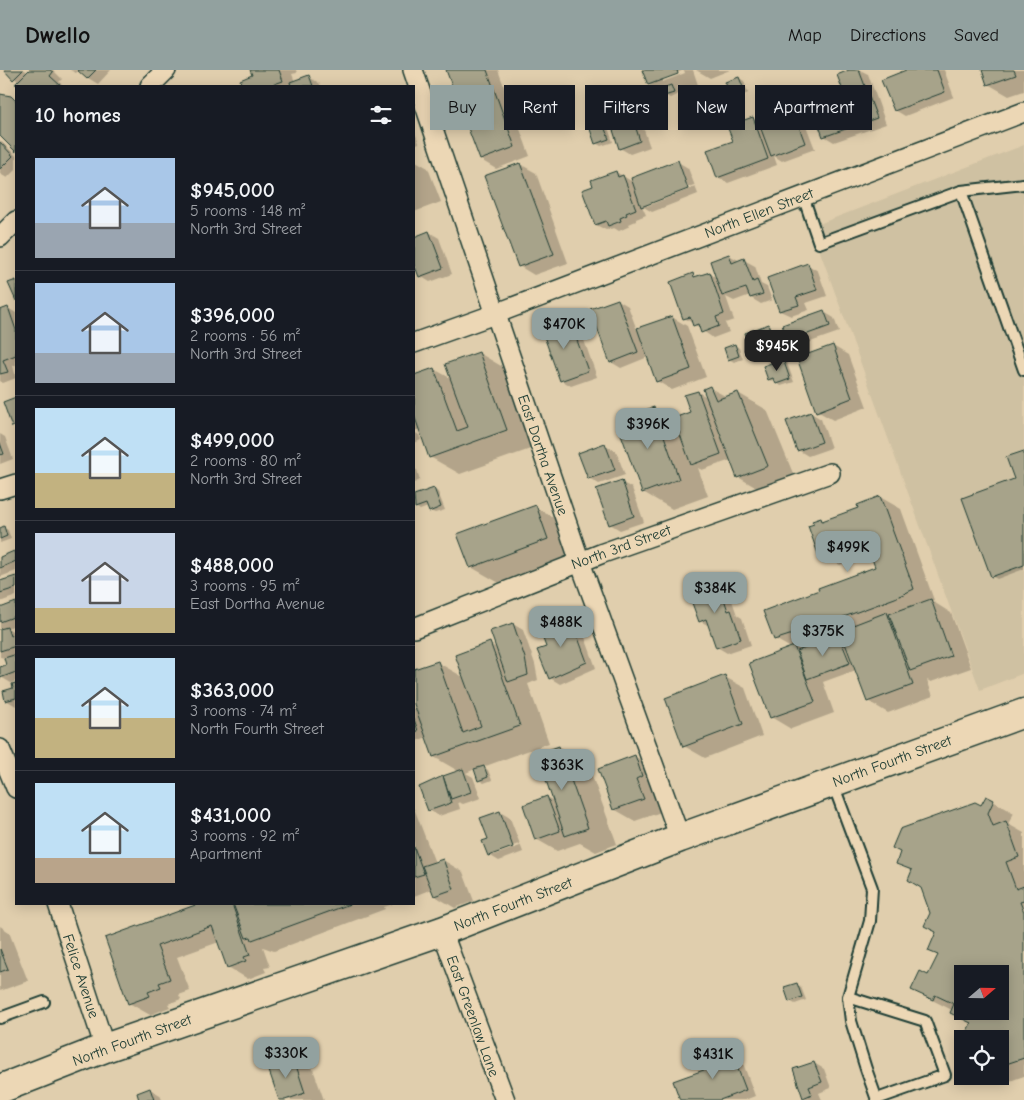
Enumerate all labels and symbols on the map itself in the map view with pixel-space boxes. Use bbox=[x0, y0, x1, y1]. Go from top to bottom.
street label: North Ellen Street bbox=[702, 184, 817, 242]
pin: $470K bbox=[529, 308, 599, 350]
pin: $945K bbox=[742, 330, 812, 372]
street label: East Dortha Avenue bbox=[514, 392, 572, 518]
pin: $396K bbox=[613, 408, 683, 450]
street label: North 3rd Street bbox=[569, 520, 674, 573]
pin: $499K bbox=[813, 530, 883, 573]
pin: $384K bbox=[680, 572, 750, 614]
pin: $488K bbox=[526, 606, 596, 648]
pin: $375K bbox=[788, 614, 858, 657]
street label: North Fourth Street bbox=[830, 731, 955, 791]
pin: $363K bbox=[527, 748, 597, 791]
street label: North Fourth Street bbox=[451, 873, 575, 935]
street label: Felice Avenue bbox=[59, 932, 103, 1021]
street label: East Greenlaw Lane bbox=[443, 953, 503, 1080]
north arrow bbox=[954, 965, 1009, 1020]
street label: North Fourth Street bbox=[70, 1010, 195, 1070]
pin: $330K bbox=[251, 1036, 321, 1079]
pin: $431K bbox=[678, 1038, 748, 1080]

